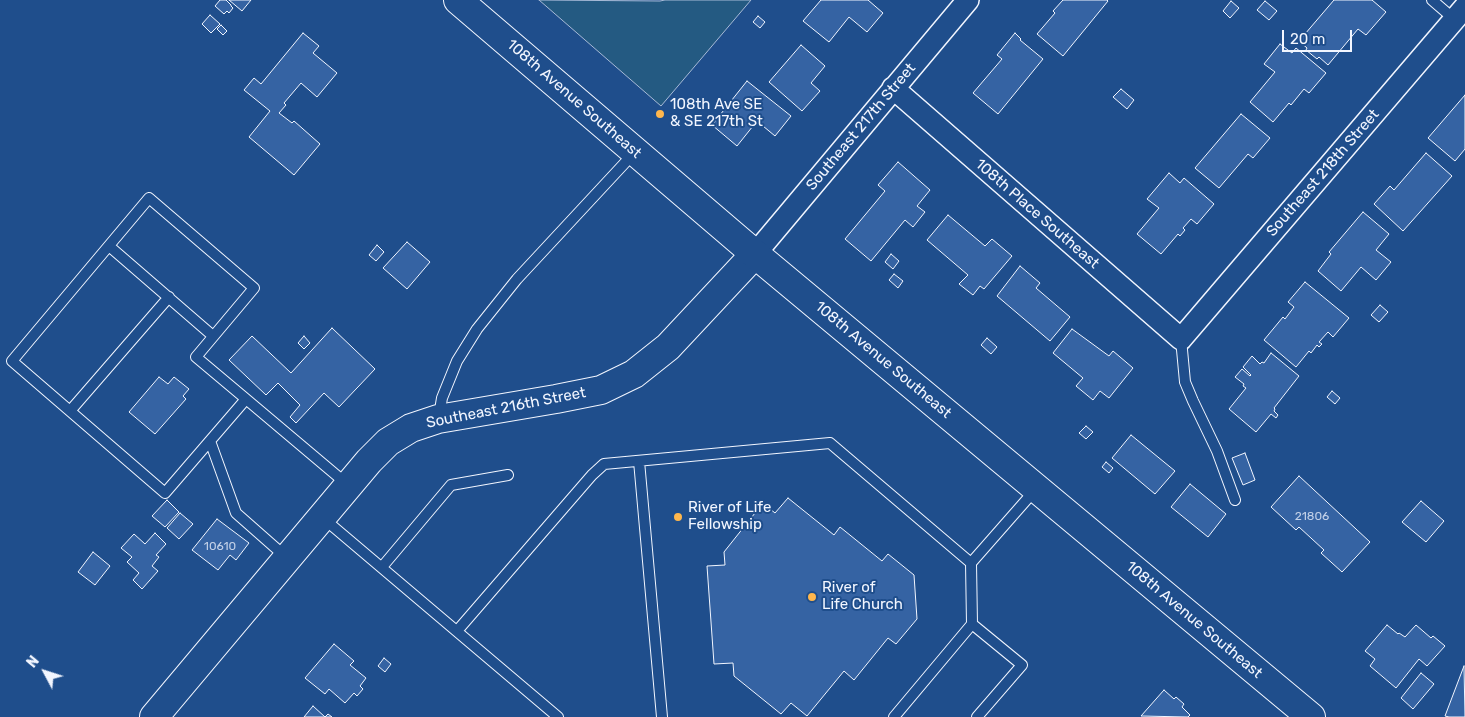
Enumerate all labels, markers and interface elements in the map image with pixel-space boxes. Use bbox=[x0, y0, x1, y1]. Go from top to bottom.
scale bar bbox=[1285, 20, 1355, 52]
text: 20 m bbox=[1290, 30, 1325, 48]
street label: 108th Avenue Southeast bbox=[503, 36, 645, 162]
street label: Southeast 217th Street bbox=[802, 60, 920, 194]
place label: 108th Ave SE & SE 217th St bbox=[670, 96, 763, 131]
street label: Southeast 218th Street bbox=[1263, 106, 1383, 240]
marker: 108th Ave SE & SE 217th St bbox=[654, 108, 666, 120]
street label: 108th Place Southeast bbox=[971, 155, 1103, 273]
street label: 108th Avenue Southeast bbox=[811, 298, 955, 422]
street label: Southeast 216th Street bbox=[425, 384, 587, 432]
place label: River of Life Fellowship bbox=[688, 499, 771, 534]
house number: 21806 bbox=[1295, 510, 1329, 524]
marker: River of Life Fellowship bbox=[672, 511, 684, 523]
house number: 10610 bbox=[204, 540, 236, 554]
street label: 108th Avenue Southeast bbox=[1122, 558, 1266, 682]
place label: River of Life Church bbox=[822, 579, 903, 614]
marker: River of Life Church bbox=[806, 591, 818, 603]
north arrow bbox=[20, 647, 70, 697]
text: N bbox=[23, 653, 43, 671]

